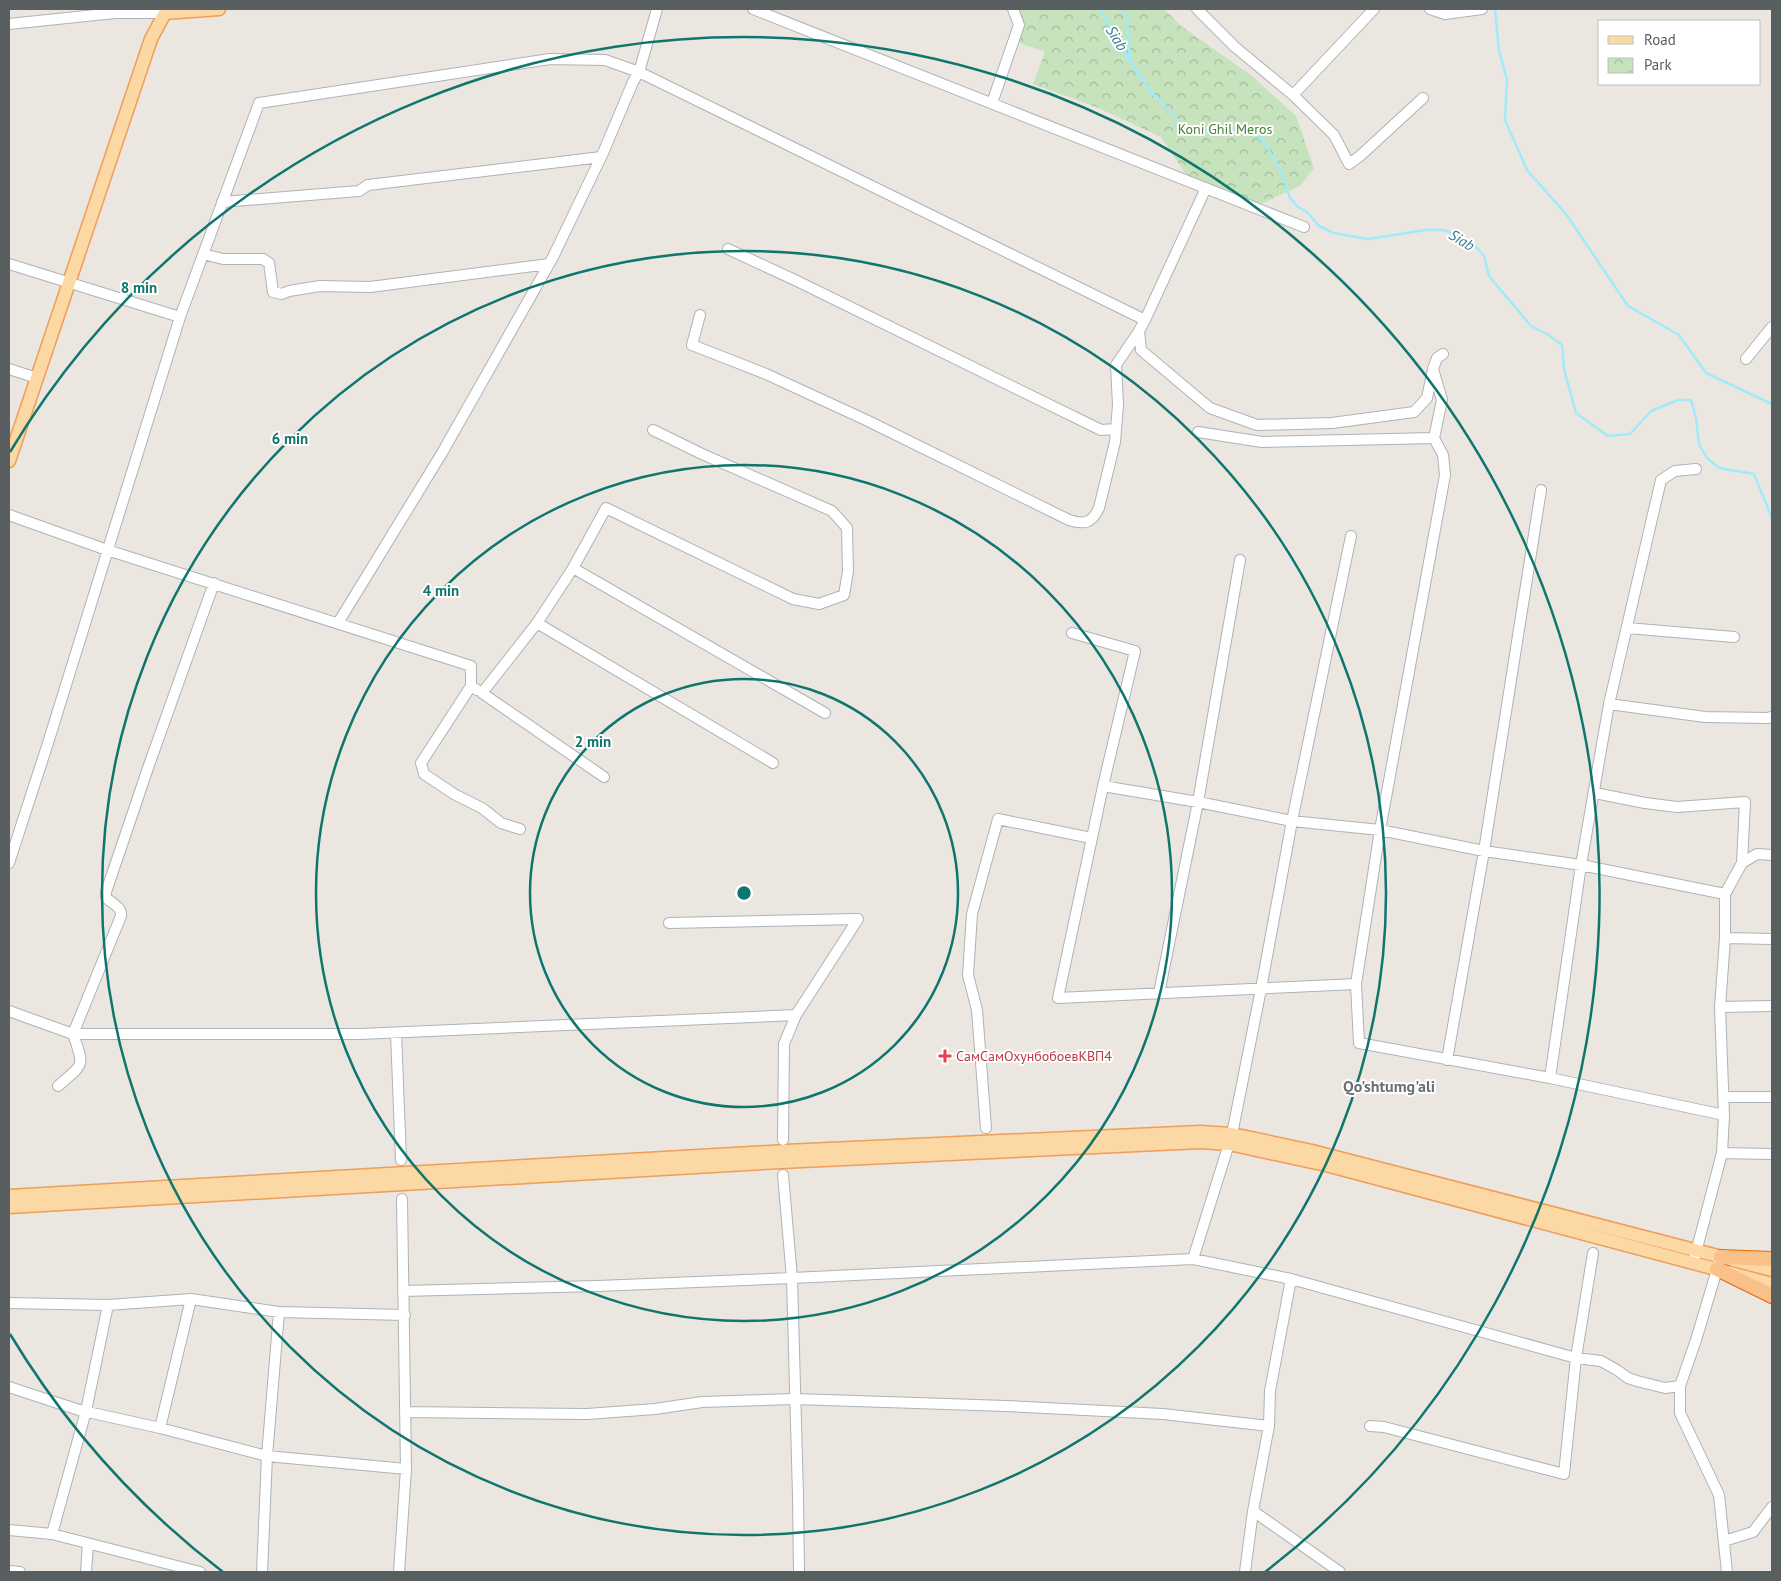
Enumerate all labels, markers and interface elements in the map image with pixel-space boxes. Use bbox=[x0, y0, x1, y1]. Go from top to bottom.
legend bbox=[1598, 20, 1761, 85]
water label: Siab bbox=[1102, 22, 1132, 54]
text: Road bbox=[1644, 30, 1676, 49]
text: Park bbox=[1644, 55, 1672, 74]
park label: Koni Ghil Meros bbox=[1178, 120, 1272, 138]
water label: Siab bbox=[1446, 225, 1478, 255]
text: 8 min bbox=[121, 278, 157, 297]
text: 6 min bbox=[272, 429, 308, 448]
text: 4 min bbox=[423, 581, 459, 600]
text: 2 min bbox=[575, 732, 611, 751]
centre of rings bbox=[735, 884, 753, 902]
place label: СамСамОхунбобоевКВП4 bbox=[956, 1047, 1112, 1065]
marker: СамСамОхунбобоевКВП4 bbox=[938, 1049, 952, 1063]
district label: Qo'shtumg'ali bbox=[1343, 1076, 1435, 1096]

